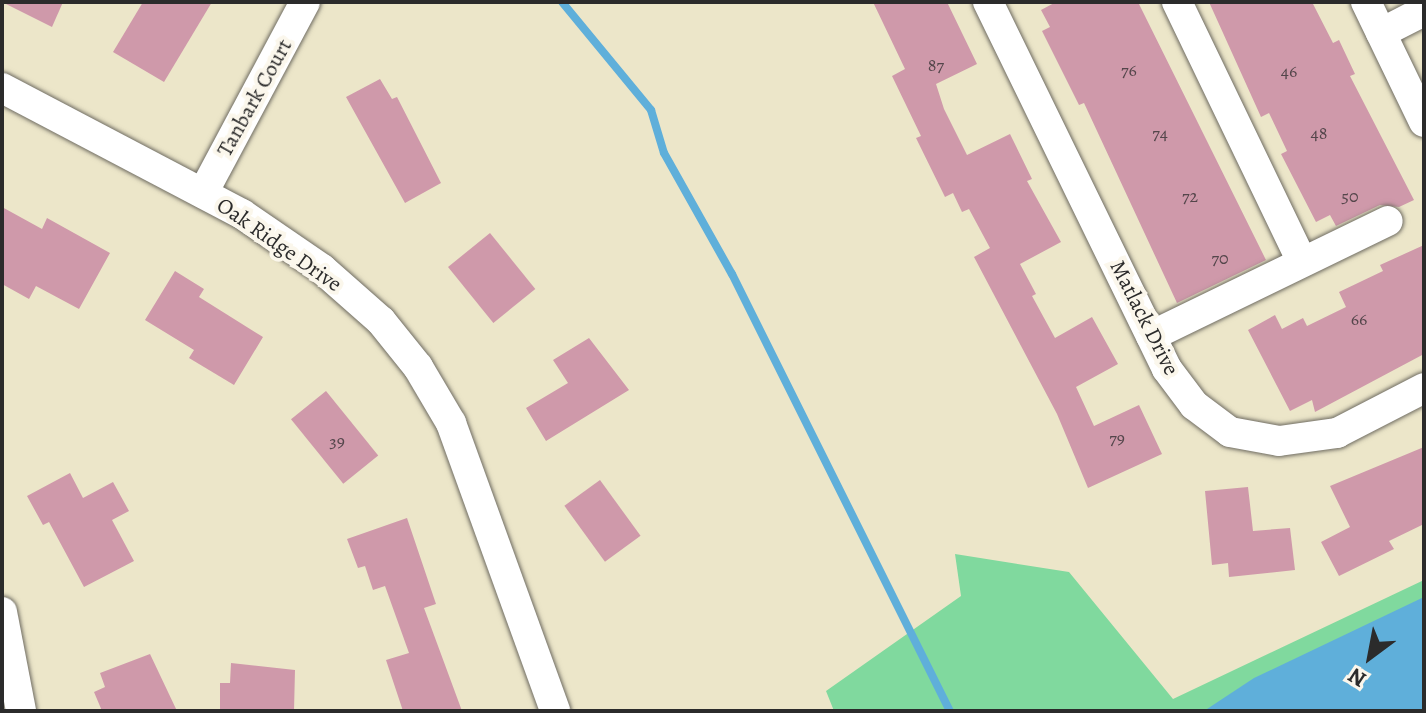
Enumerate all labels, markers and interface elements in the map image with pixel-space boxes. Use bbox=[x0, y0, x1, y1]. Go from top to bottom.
street label: Tanbark Court bbox=[212, 35, 298, 161]
house number: 87 bbox=[928, 54, 944, 76]
house number: 76 bbox=[1121, 59, 1137, 81]
house number: 46 bbox=[1281, 60, 1297, 82]
house number: 74 bbox=[1152, 122, 1168, 144]
house number: 48 bbox=[1311, 122, 1327, 144]
house number: 72 bbox=[1182, 185, 1198, 207]
house number: 50 bbox=[1341, 185, 1359, 207]
street label: Oak Ridge Drive bbox=[211, 192, 347, 298]
house number: 70 bbox=[1211, 247, 1229, 269]
street label: Matlack Drive bbox=[1104, 256, 1184, 380]
house number: 66 bbox=[1351, 308, 1367, 330]
house number: 79 bbox=[1109, 427, 1125, 449]
house number: 39 bbox=[329, 430, 345, 452]
north arrow bbox=[1330, 617, 1410, 697]
text: N bbox=[1343, 660, 1372, 694]

